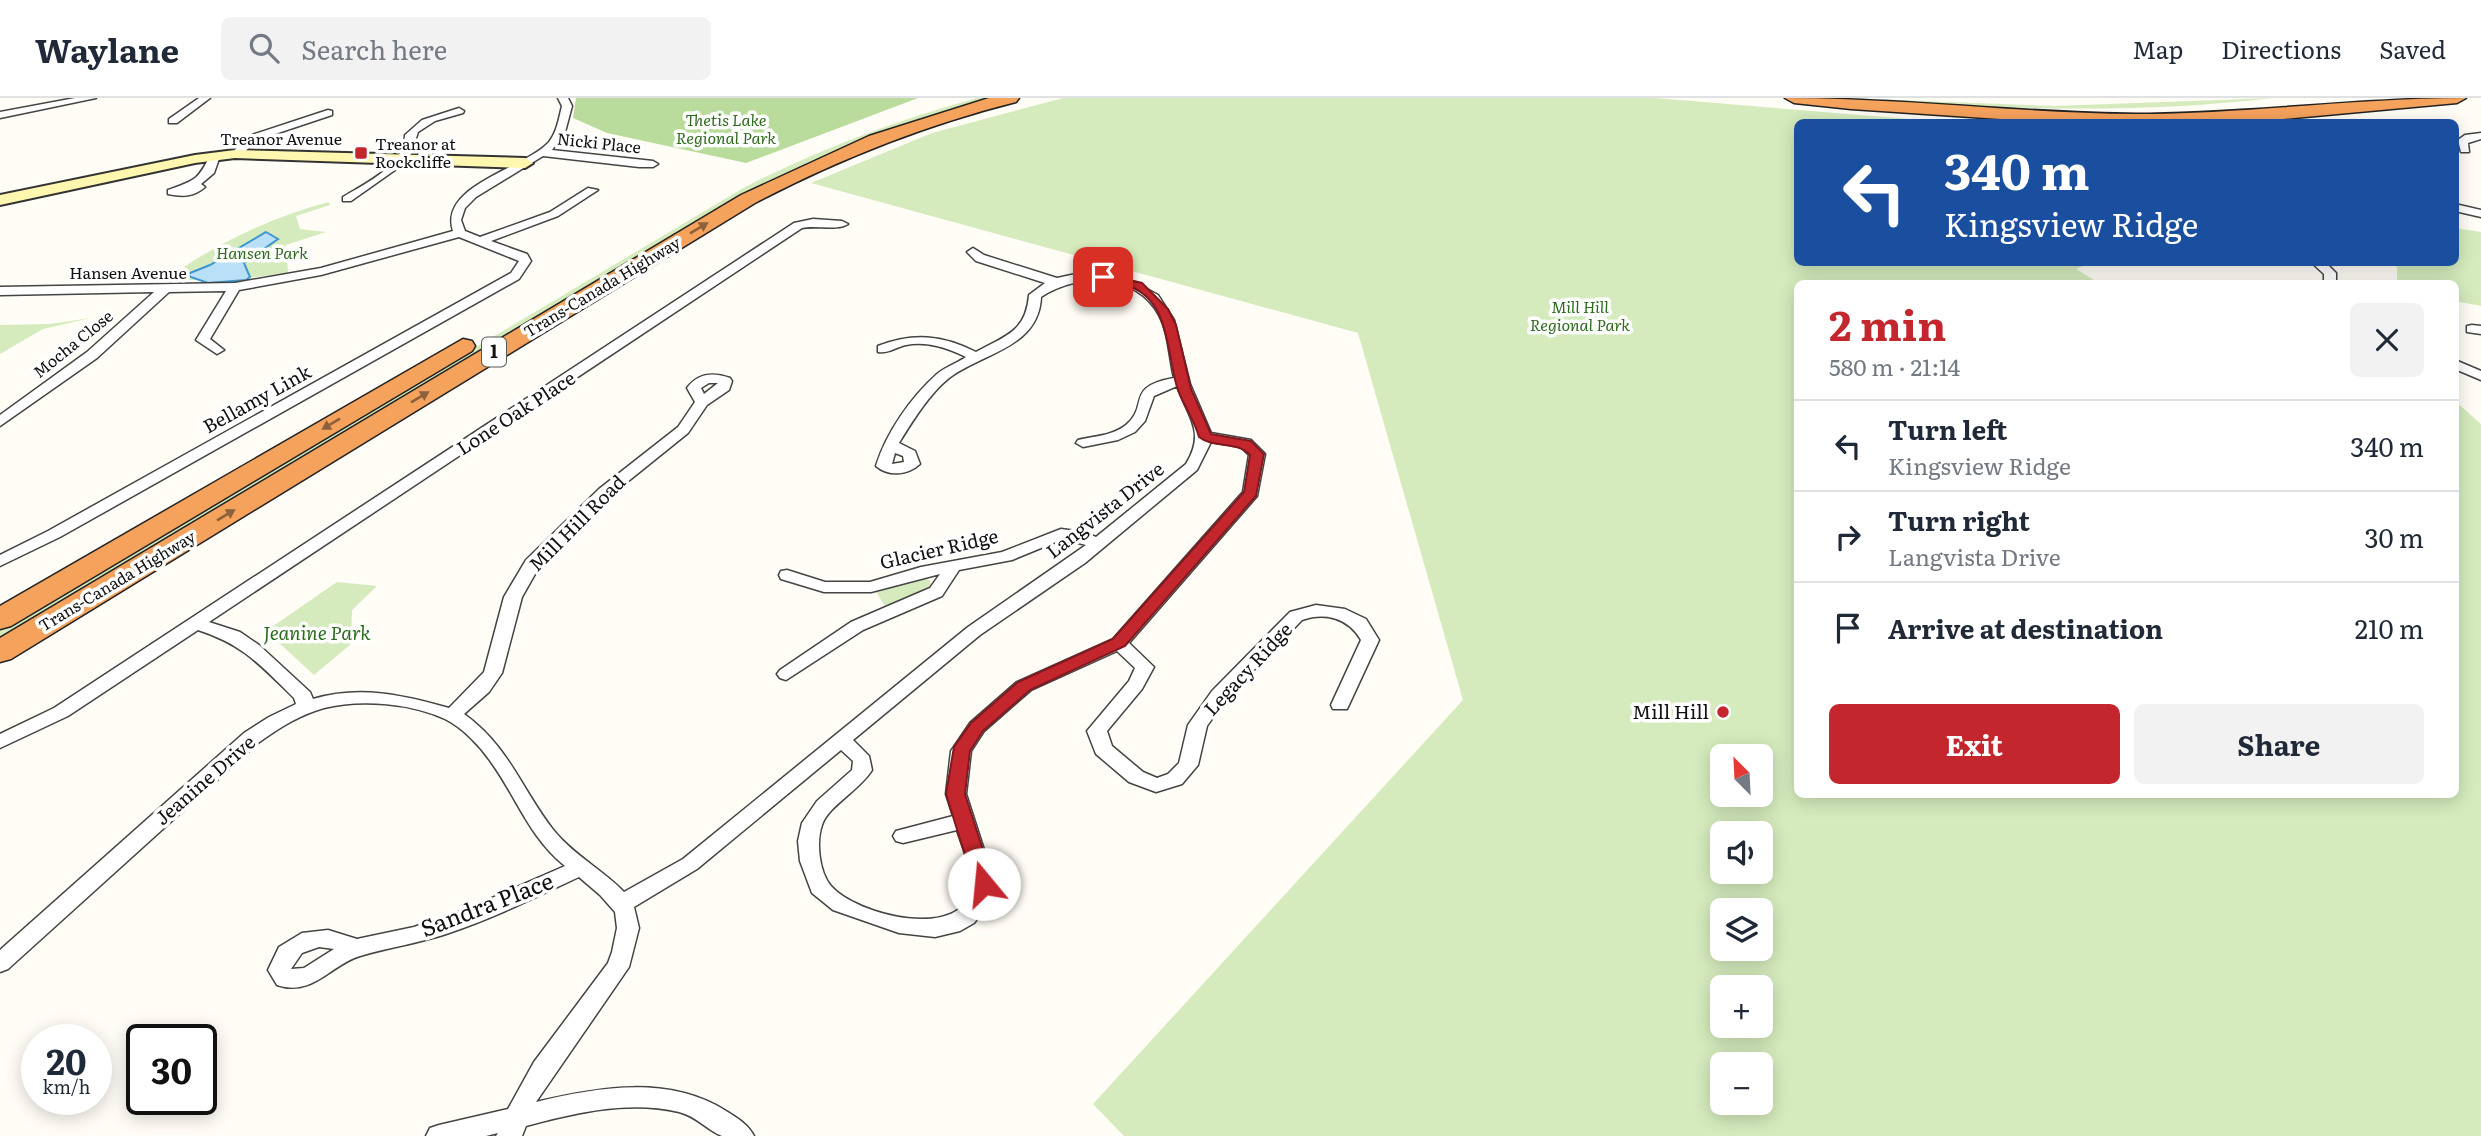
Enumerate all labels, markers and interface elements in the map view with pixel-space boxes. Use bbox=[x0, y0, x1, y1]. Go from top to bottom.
search box bbox=[221, 17, 711, 80]
text: Waylane bbox=[35, 24, 179, 73]
icon: search bbox=[245, 29, 283, 67]
text: Search here bbox=[301, 29, 447, 68]
text: Map bbox=[2132, 31, 2183, 66]
text: Directions bbox=[2221, 31, 2341, 66]
text: Saved bbox=[2379, 31, 2446, 66]
park label: Thetis Lake Regional Park bbox=[676, 107, 776, 149]
street label: Treanor Avenue bbox=[220, 126, 342, 150]
street label: Nicki Place bbox=[556, 126, 642, 158]
place label: Treanor at Rockcliffe bbox=[375, 131, 456, 173]
text: 340 m bbox=[1944, 132, 2090, 205]
marker: Treanor at Rockcliffe bbox=[353, 145, 369, 161]
icon: left bbox=[1829, 147, 1920, 238]
text: Kingsview Ridge bbox=[1944, 199, 2198, 247]
one-way arrow bbox=[689, 222, 708, 235]
street label: Trans-Canada Highway bbox=[519, 229, 685, 343]
park label: Hansen Park bbox=[216, 240, 308, 264]
pin bbox=[1073, 247, 1133, 307]
icon: arrive bbox=[1084, 258, 1122, 296]
street label: Hansen Avenue bbox=[69, 260, 187, 284]
text: 2 min bbox=[1829, 292, 1946, 354]
park label: Mill Hill Regional Park bbox=[1530, 294, 1630, 336]
button: close bbox=[2350, 303, 2424, 377]
street label: Mocha Close bbox=[27, 304, 117, 383]
road number: 1 bbox=[482, 338, 506, 366]
text: 580 m · 21:14 bbox=[1829, 349, 1960, 383]
street label: Bellamy Link bbox=[197, 357, 316, 439]
street label: Lone Oak Place bbox=[451, 363, 580, 461]
one-way arrow bbox=[411, 390, 430, 403]
text: Turn left bbox=[1888, 409, 2007, 448]
one-way arrow bbox=[321, 417, 341, 429]
text: 340 m bbox=[2350, 426, 2424, 465]
icon: left bbox=[1829, 427, 1867, 465]
text: Kingsview Ridge bbox=[1888, 448, 2071, 482]
street label: Langvista Drive bbox=[1040, 454, 1169, 564]
street label: Mill Hill Road bbox=[522, 467, 631, 577]
text: Turn right bbox=[1888, 500, 2030, 539]
one-way arrow bbox=[216, 509, 235, 521]
text: 30 m bbox=[2364, 517, 2424, 556]
icon: right bbox=[1829, 518, 1867, 556]
street label: Glacier Ridge bbox=[877, 521, 1001, 575]
street label: Trans-Canada Highway bbox=[34, 523, 200, 637]
text: Langvista Drive bbox=[1888, 539, 2061, 573]
text: Arrive at destination bbox=[1888, 608, 2163, 647]
text: 210 m bbox=[2355, 608, 2424, 647]
icon: arrive bbox=[1829, 609, 1867, 647]
street label: Legacy Ridge bbox=[1197, 615, 1298, 721]
park label: Jeanine Park bbox=[263, 618, 371, 646]
place label: Mill Hill bbox=[1632, 697, 1709, 725]
marker: Mill Hill bbox=[1715, 704, 1731, 720]
button: Exit bbox=[1829, 704, 2120, 784]
button: Share bbox=[2134, 704, 2424, 784]
street label: Jeanine Drive bbox=[148, 728, 261, 831]
north arrow bbox=[1710, 744, 1773, 807]
map controls bbox=[1710, 744, 1773, 1115]
button: sound bbox=[1710, 821, 1773, 884]
position arrow bbox=[947, 847, 1021, 921]
street label: Sandra Place bbox=[415, 862, 558, 944]
button: layers bbox=[1710, 898, 1773, 961]
button: + bbox=[1710, 975, 1773, 1038]
speed limit sign: 30 bbox=[126, 1024, 217, 1115]
text: 20 bbox=[46, 1034, 87, 1086]
button: − bbox=[1710, 1052, 1773, 1115]
text: km/h bbox=[43, 1073, 90, 1100]

